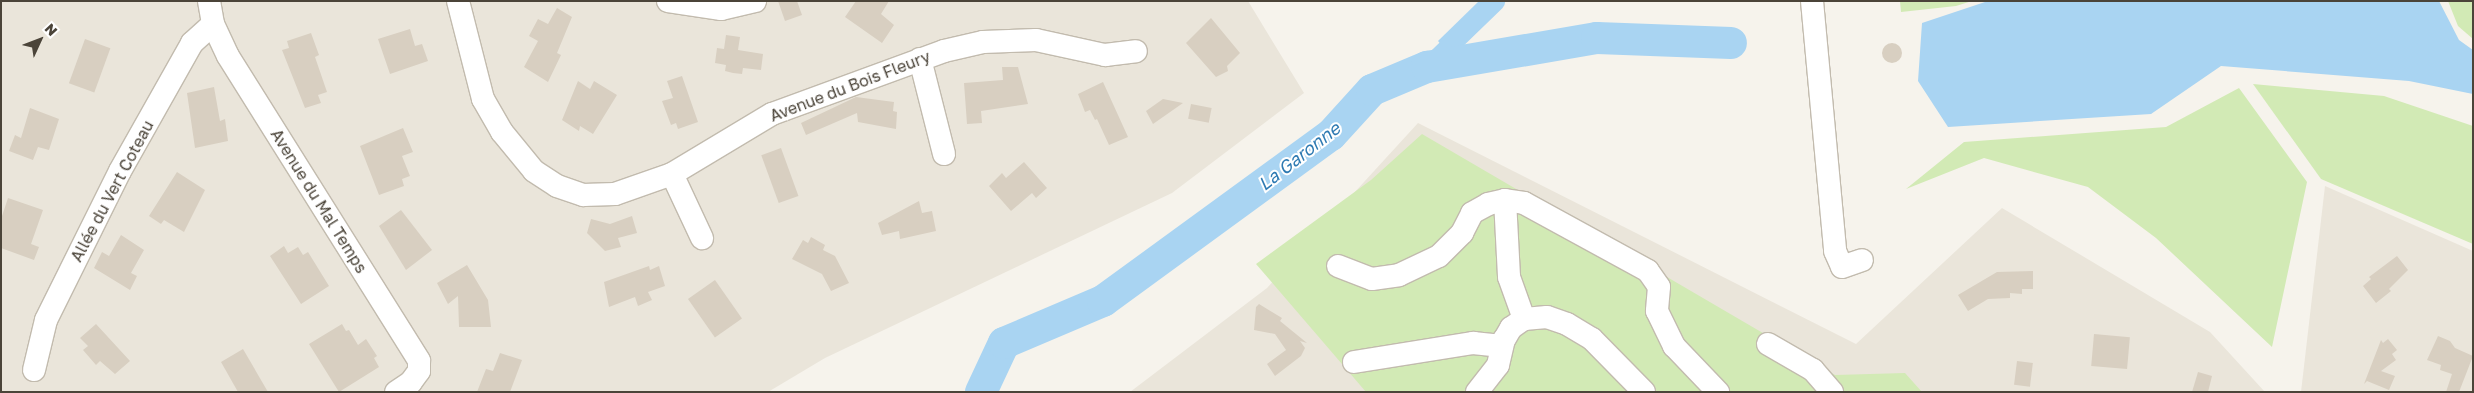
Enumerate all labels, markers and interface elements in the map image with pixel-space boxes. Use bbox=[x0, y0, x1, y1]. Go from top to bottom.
north arrow bbox=[15, 15, 65, 65]
text: N bbox=[41, 20, 61, 39]
street label: Avenue du Bois Fleury bbox=[767, 47, 933, 125]
street label: Allée du Vert Coteau bbox=[67, 117, 157, 265]
water label: La Garonne bbox=[1254, 117, 1344, 195]
street label: Avenue du Mal Temps bbox=[267, 125, 371, 277]

